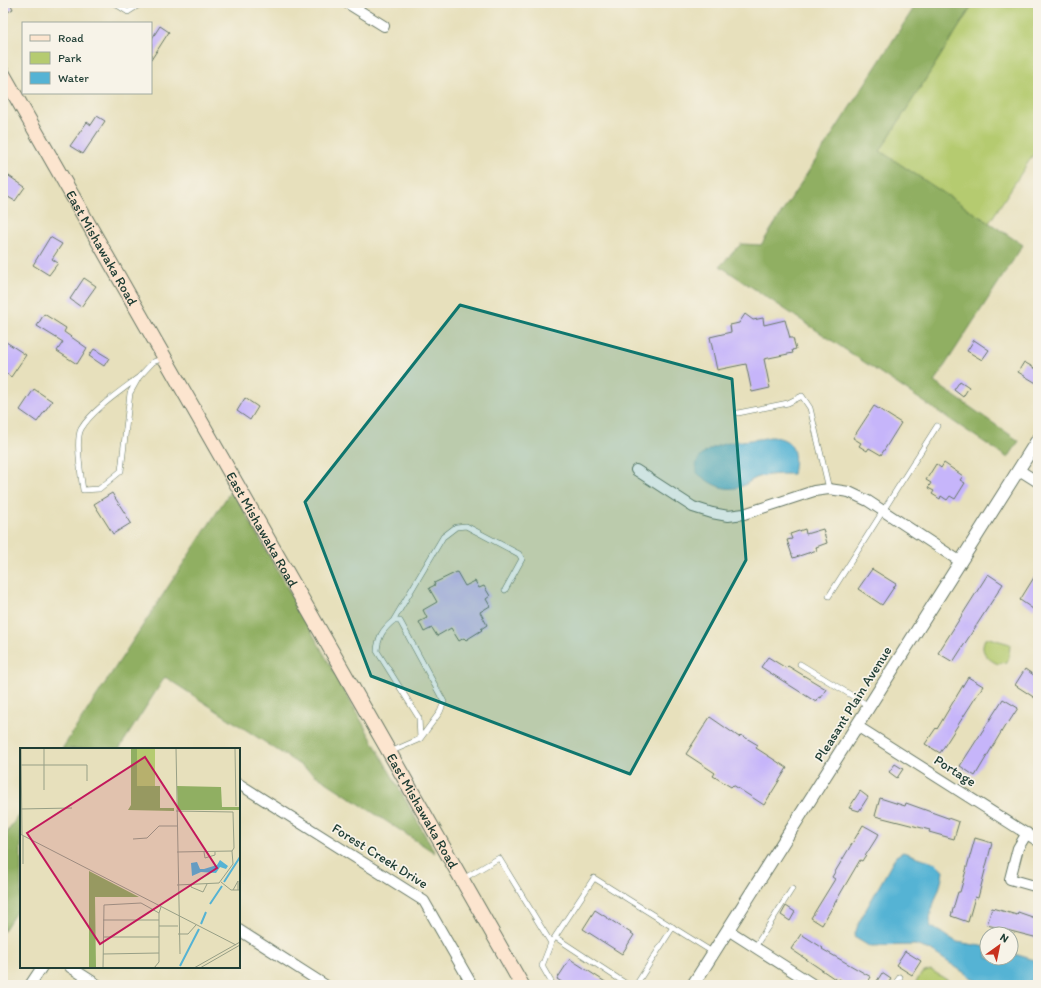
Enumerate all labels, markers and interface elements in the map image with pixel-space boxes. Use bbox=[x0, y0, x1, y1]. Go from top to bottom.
legend bbox=[22, 22, 152, 94]
text: Road bbox=[58, 31, 84, 45]
text: Park bbox=[58, 51, 82, 65]
text: Water bbox=[58, 71, 89, 85]
street label: East Mishawaka Road bbox=[62, 187, 142, 309]
street label: East Mishawaka Road bbox=[223, 469, 302, 590]
street label: Pleasant Plain Avenue bbox=[811, 643, 896, 765]
inset map bbox=[20, 748, 240, 968]
street label: East Mishawaka Road bbox=[383, 750, 463, 872]
street label: Portage bbox=[931, 752, 979, 791]
street label: Forest Creek Drive bbox=[329, 820, 431, 893]
north arrow bbox=[979, 926, 1019, 966]
text: N bbox=[998, 931, 1011, 946]

